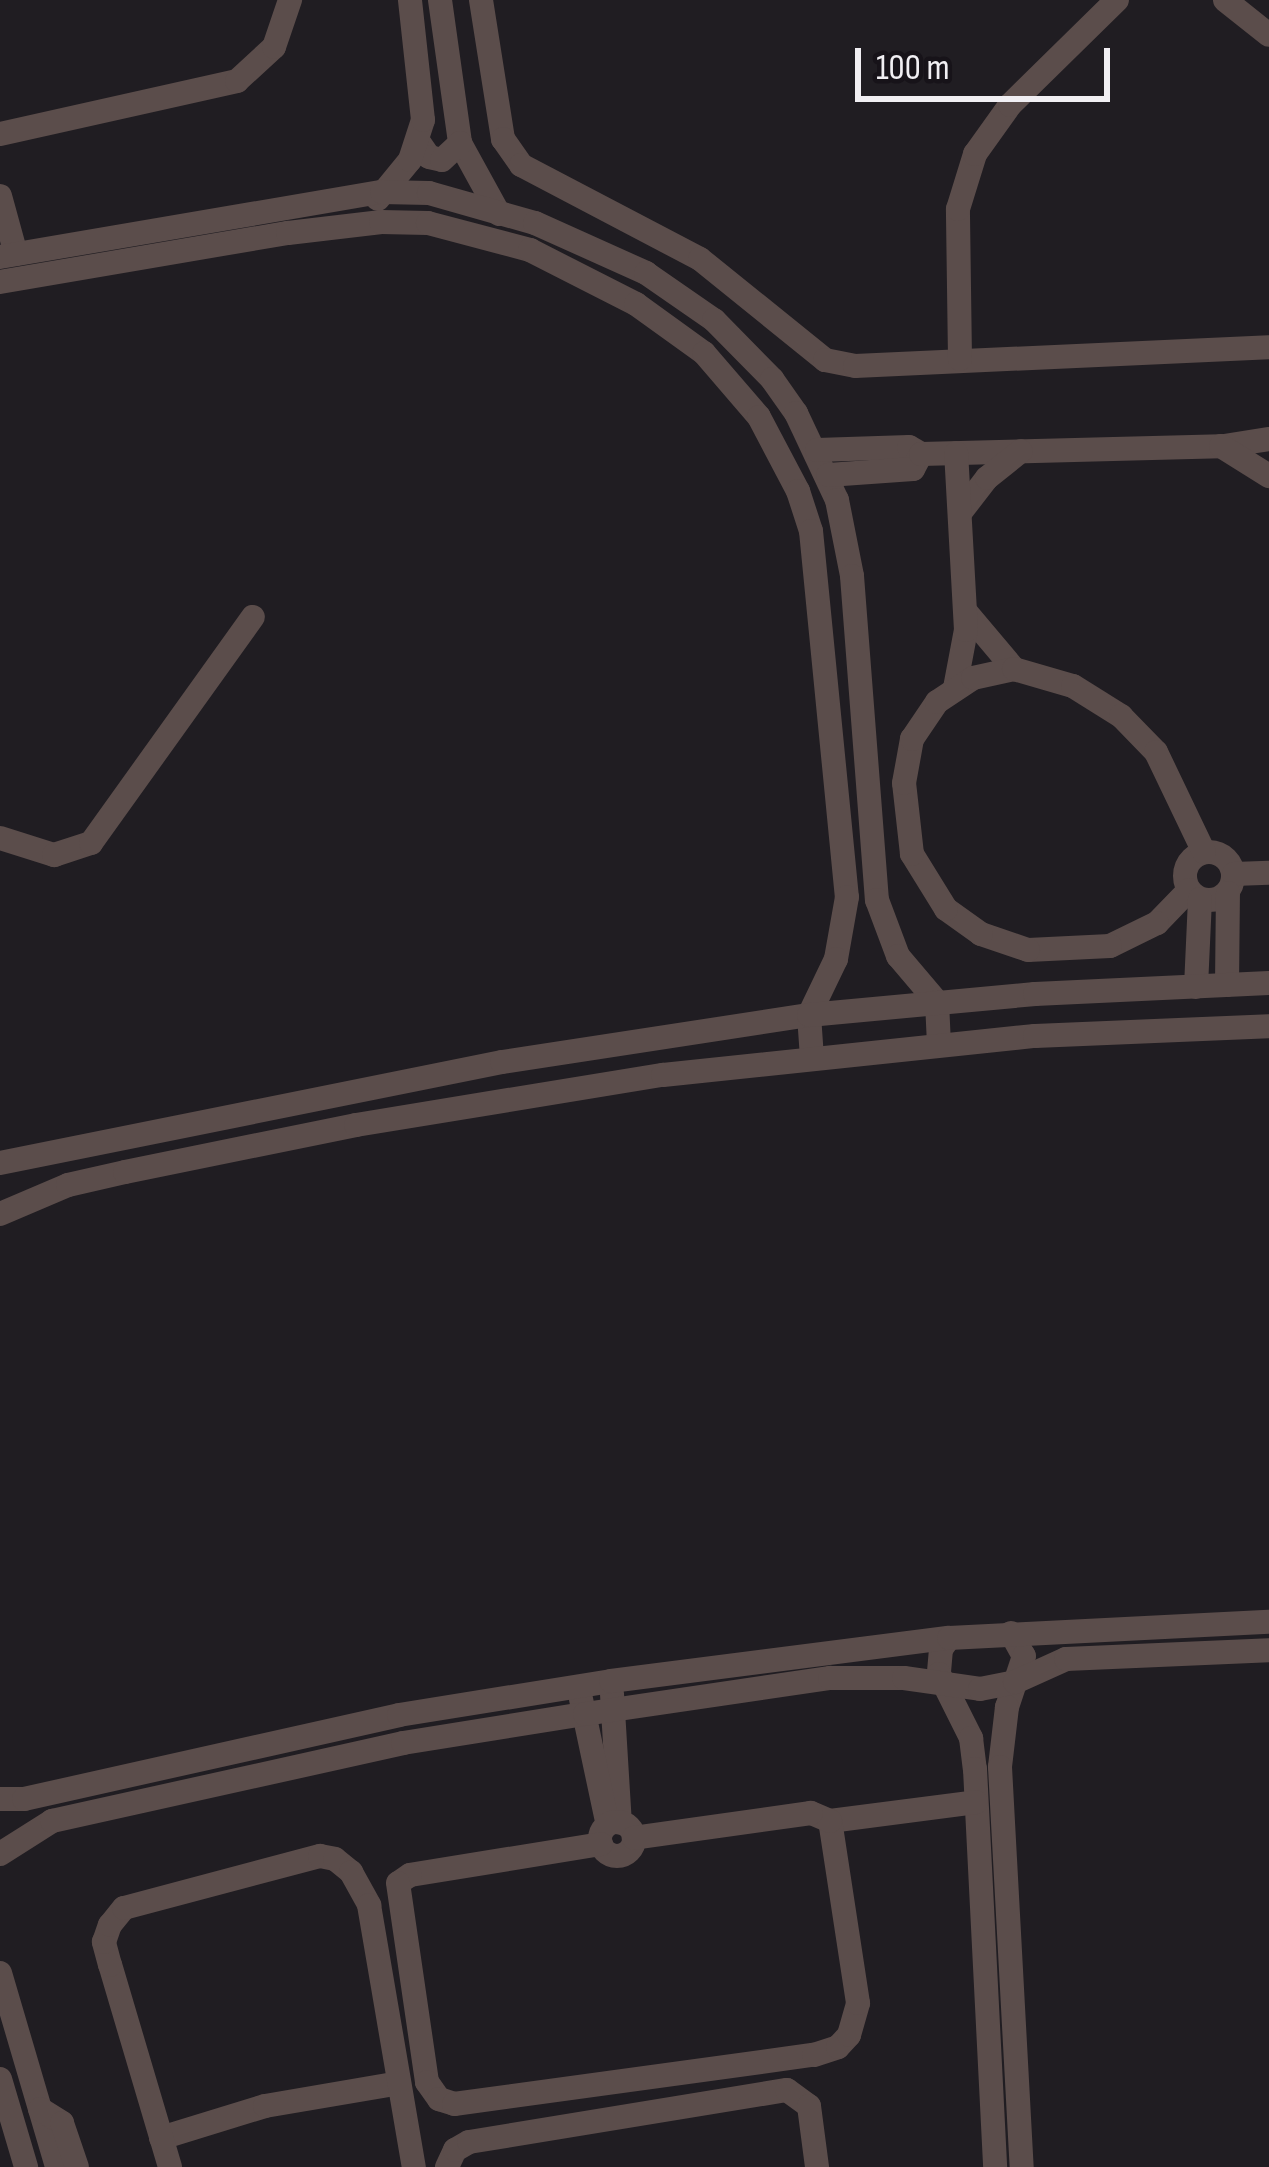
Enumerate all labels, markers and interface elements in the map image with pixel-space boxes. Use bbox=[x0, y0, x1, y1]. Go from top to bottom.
scale bar bbox=[861, 24, 1116, 98]
text: 100 m bbox=[876, 47, 950, 90]

